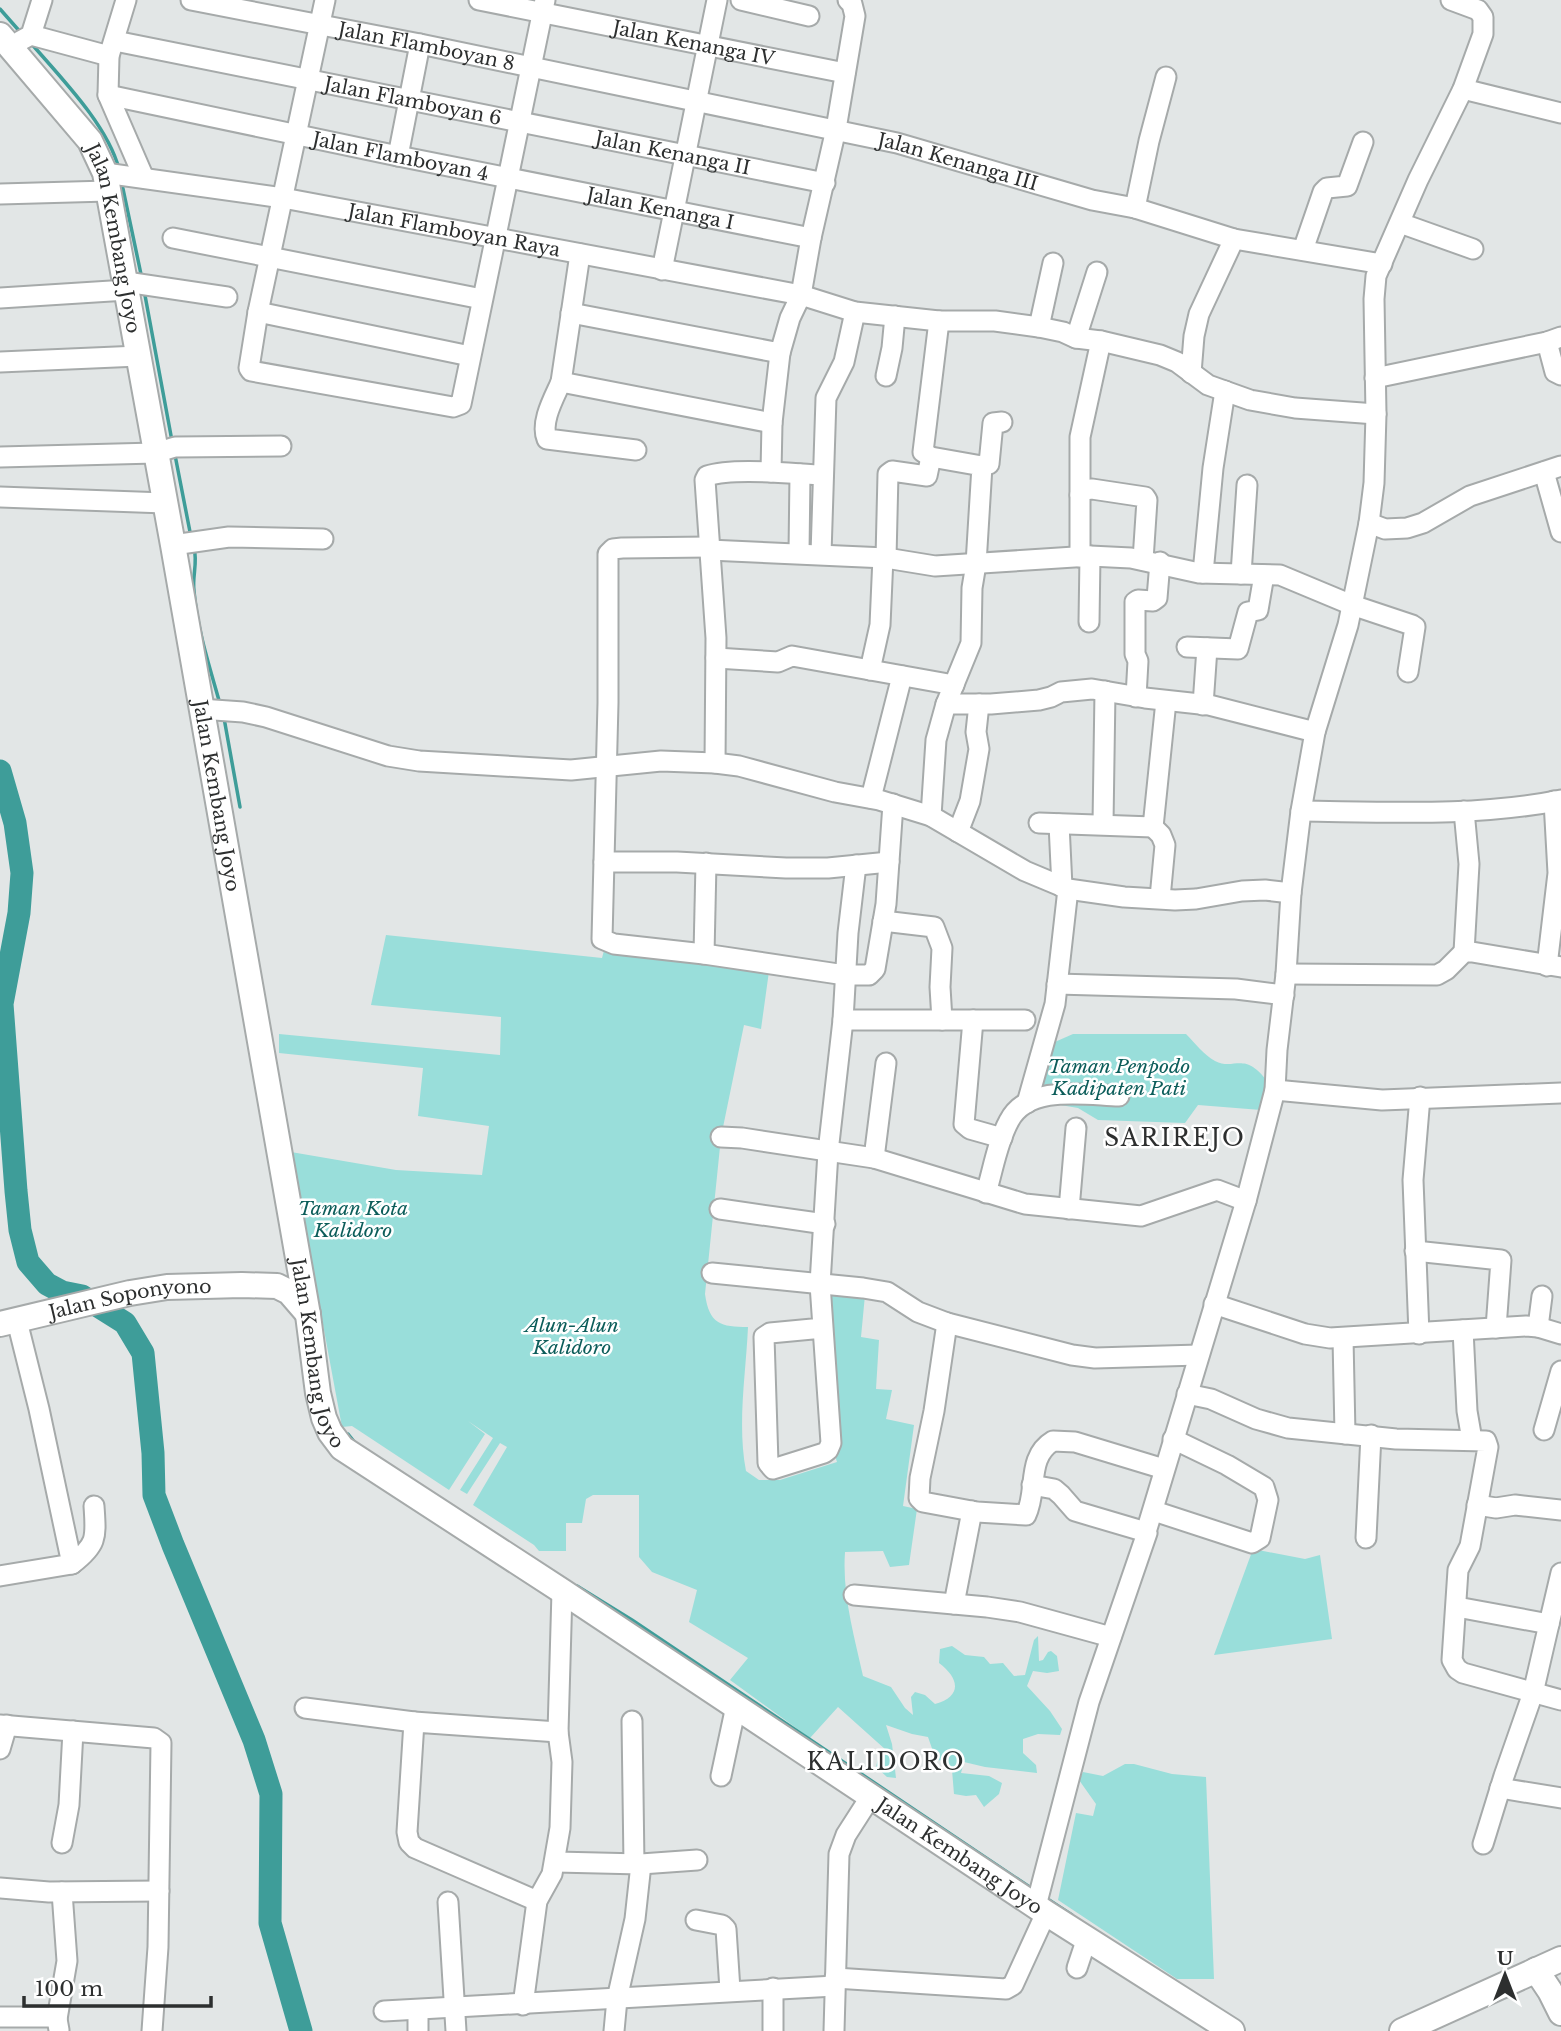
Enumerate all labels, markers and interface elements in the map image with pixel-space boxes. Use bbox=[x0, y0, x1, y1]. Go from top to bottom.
street label: Jalan Kenanga IV bbox=[608, 15, 778, 71]
street label: Jalan Flamboyan 8 bbox=[333, 17, 517, 75]
street label: Jalan Flamboyan 6 bbox=[319, 72, 504, 130]
street label: Jalan Kenanga II bbox=[590, 126, 752, 180]
street label: Jalan Flamboyan 4 bbox=[308, 127, 491, 186]
street label: Jalan Kenanga III bbox=[873, 128, 1041, 196]
street label: Jalan Kembang Joyo bbox=[79, 137, 145, 335]
street label: Jalan Kenanga I bbox=[582, 182, 736, 234]
street label: Jalan Flamboyan Raya bbox=[343, 199, 563, 262]
street label: Jalan Kembang Joyo bbox=[188, 695, 245, 893]
park label: Taman Penpodo Kadipaten Pati bbox=[1048, 1055, 1190, 1100]
district label: SARIREJO bbox=[1104, 1124, 1246, 1152]
park label: Taman Kota Kalidoro bbox=[298, 1197, 408, 1242]
street label: Jalan Kembang Joyo bbox=[286, 1254, 349, 1453]
street label: Jalan Soponyono bbox=[44, 1275, 212, 1325]
park label: Alun-Alun Kalidoro bbox=[522, 1314, 619, 1359]
district label: KALIDORO bbox=[806, 1748, 966, 1776]
street label: Jalan Kembang Joyo bbox=[870, 1791, 1047, 1919]
north arrow bbox=[1470, 1940, 1540, 2010]
text: U bbox=[1497, 1947, 1514, 1970]
scale bar bbox=[24, 1965, 212, 2009]
text: 100 m bbox=[35, 1976, 103, 2002]

